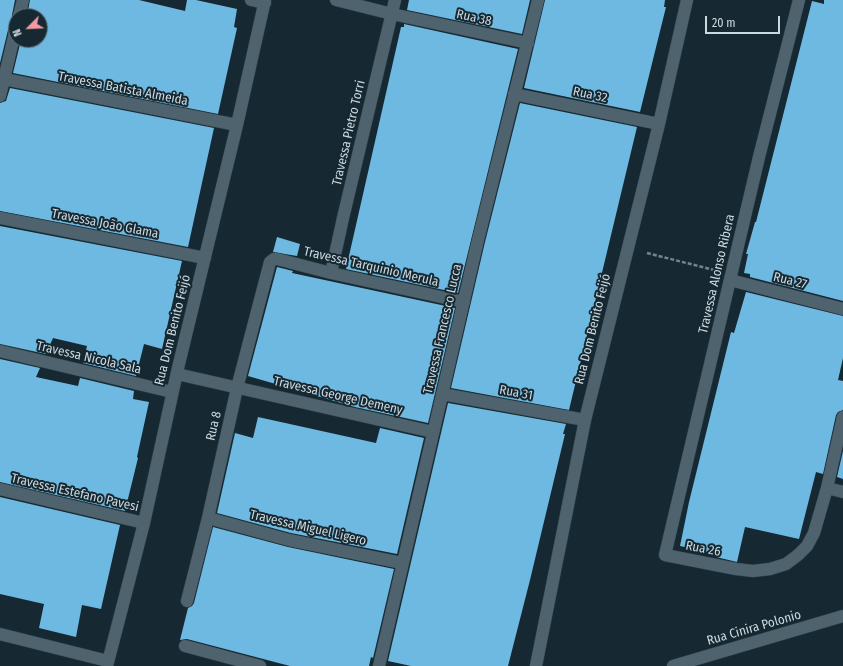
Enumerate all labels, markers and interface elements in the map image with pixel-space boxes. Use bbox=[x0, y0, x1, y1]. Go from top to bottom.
street label: Rua 38 bbox=[455, 7, 493, 29]
north arrow bbox=[8, 8, 48, 48]
scale bar bbox=[707, 8, 782, 34]
text: 20 m bbox=[712, 16, 736, 30]
text: N bbox=[10, 27, 25, 38]
street label: Travessa Batista Almeida bbox=[57, 69, 189, 109]
street label: Travessa Pietro Torri bbox=[329, 79, 369, 187]
street label: Rua 32 bbox=[571, 84, 609, 106]
street label: Travessa João Glama bbox=[50, 206, 160, 242]
street label: Travessa Alonso Ribera bbox=[696, 213, 738, 335]
street label: Travessa Tarquinio Merula bbox=[302, 244, 440, 290]
street label: Travessa Francesco Lucca bbox=[420, 262, 466, 396]
street label: Rua 27 bbox=[772, 269, 808, 293]
street label: Rua Dom Benito Feijó bbox=[572, 272, 614, 386]
street label: Rua Dom Benito Feijó bbox=[152, 273, 194, 387]
street label: Travessa Nicola Sala bbox=[35, 338, 143, 378]
street label: Travessa George Demeny bbox=[272, 374, 404, 418]
street label: Rua 31 bbox=[498, 382, 534, 404]
street label: Rua 8 bbox=[203, 410, 225, 442]
street label: Travessa Estefano Pavesi bbox=[10, 471, 140, 515]
street label: Travessa Miguel Ligero bbox=[248, 507, 368, 549]
street label: Rua 26 bbox=[684, 538, 722, 560]
street label: Rua Cinira Polonio bbox=[705, 607, 803, 649]

